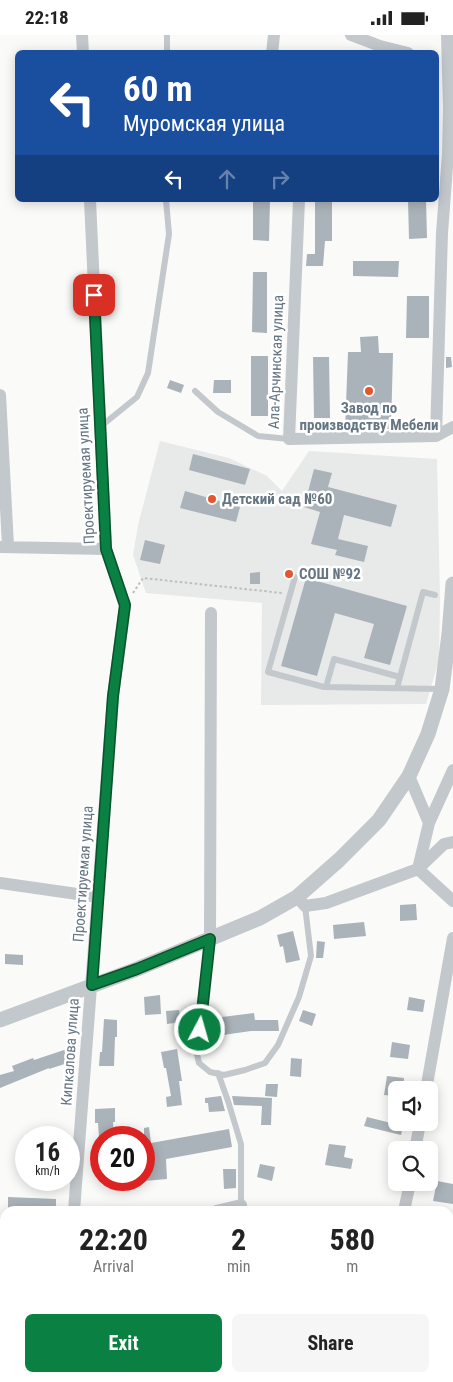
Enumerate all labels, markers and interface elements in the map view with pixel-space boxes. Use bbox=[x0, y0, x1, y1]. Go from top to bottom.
text: 22:18 bbox=[25, 6, 69, 29]
text: 60 m bbox=[123, 69, 192, 110]
icon: left bbox=[40, 70, 105, 135]
text: Муромская улица bbox=[123, 111, 285, 136]
icon: left bbox=[160, 165, 188, 193]
icon: ahead bbox=[213, 165, 241, 193]
icon: right bbox=[266, 165, 294, 193]
pin bbox=[73, 274, 115, 316]
icon: arrive bbox=[80, 281, 108, 309]
street label: Ала-Арчинская улица bbox=[265, 295, 287, 429]
marker: Завод по производству Мебели bbox=[363, 385, 375, 397]
place label: Завод по производству Мебели bbox=[299, 399, 439, 434]
street label: Проектируемая улица bbox=[73, 407, 99, 545]
place label: Детский сад №60 bbox=[222, 490, 332, 508]
marker: Детский сад №60 bbox=[206, 493, 218, 505]
place label: СОШ №92 bbox=[299, 565, 361, 583]
marker: СОШ №92 bbox=[283, 568, 295, 580]
street label: Проектируемая улица bbox=[69, 805, 97, 943]
street label: Кипкалова улица bbox=[57, 998, 83, 1106]
position arrow bbox=[173, 1003, 225, 1055]
map controls bbox=[388, 1081, 438, 1191]
button: sound bbox=[388, 1081, 438, 1131]
speed limit sign: 20 bbox=[90, 1126, 155, 1191]
text: 16 bbox=[35, 1138, 60, 1167]
button: search bbox=[388, 1141, 438, 1191]
text: km/h bbox=[35, 1164, 60, 1178]
text: 22:20 bbox=[79, 1222, 148, 1257]
text: 2 bbox=[231, 1222, 246, 1257]
text: 580 bbox=[329, 1222, 375, 1257]
text: Arrival bbox=[93, 1257, 134, 1276]
text: min bbox=[227, 1257, 250, 1276]
text: m bbox=[346, 1257, 358, 1276]
button: Exit bbox=[25, 1314, 222, 1372]
button: Share bbox=[232, 1314, 429, 1372]

